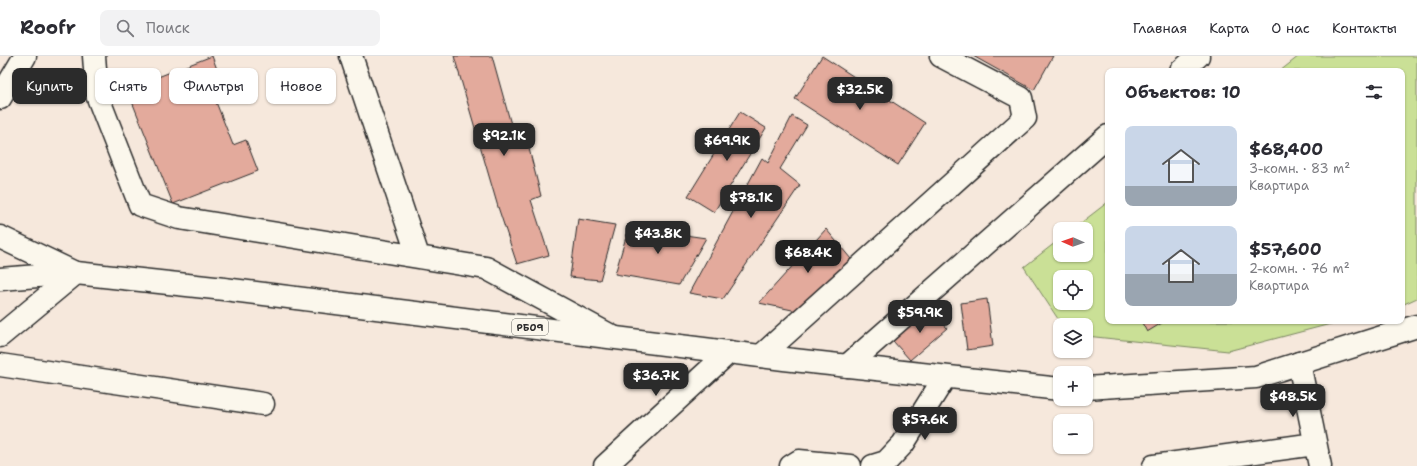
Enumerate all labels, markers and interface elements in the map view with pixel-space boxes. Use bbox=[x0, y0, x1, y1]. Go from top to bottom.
search box bbox=[100, 10, 380, 46]
text: Roofr bbox=[20, 15, 76, 40]
icon: search bbox=[114, 17, 136, 39]
text: Поиск bbox=[146, 18, 190, 38]
text: Главная bbox=[1133, 19, 1187, 37]
text: Карта bbox=[1209, 19, 1249, 37]
text: О нас bbox=[1271, 19, 1310, 37]
text: Контакты bbox=[1332, 19, 1397, 37]
chip: Купить bbox=[12, 68, 87, 104]
chip: Снять bbox=[95, 68, 161, 104]
chip: Фильтры bbox=[169, 68, 258, 104]
chip: Новое bbox=[266, 68, 336, 104]
pin: $32.5K bbox=[827, 77, 893, 111]
text: $32.5K bbox=[836, 81, 884, 98]
text: Объектов: 10 bbox=[1125, 81, 1241, 103]
icon: filters bbox=[1363, 81, 1385, 103]
pin: $92.1K bbox=[471, 123, 537, 157]
text: $92.1K bbox=[482, 127, 526, 144]
pin: $69.9K bbox=[694, 128, 760, 162]
text: $69.9K bbox=[704, 132, 750, 149]
text: $68,400 bbox=[1249, 138, 1323, 160]
icon: home bbox=[1157, 142, 1205, 190]
text: 3-комн. · 83 m² bbox=[1249, 160, 1350, 177]
text: Квартира bbox=[1249, 177, 1309, 194]
pin: $78.1K bbox=[718, 185, 784, 219]
text: $78.1K bbox=[729, 189, 773, 206]
pin: $43.8K bbox=[625, 221, 691, 255]
north arrow bbox=[1053, 222, 1093, 262]
map controls bbox=[1053, 222, 1093, 454]
text: $43.8K bbox=[634, 225, 682, 242]
text: $57,600 bbox=[1249, 238, 1322, 260]
pin: $68.4K bbox=[775, 240, 841, 274]
icon: home bbox=[1157, 242, 1205, 290]
text: $68.4K bbox=[784, 244, 832, 261]
text: 2-комн. · 76 m² bbox=[1249, 260, 1350, 277]
button: locate bbox=[1053, 270, 1093, 310]
text: Квартира bbox=[1249, 277, 1309, 294]
pin: $59.9K bbox=[887, 300, 953, 334]
text: $59.9K bbox=[897, 304, 943, 321]
button: layers bbox=[1053, 318, 1093, 358]
road number: РБ09 bbox=[512, 319, 548, 335]
pin: $36.7K bbox=[623, 363, 689, 397]
button: + bbox=[1053, 366, 1093, 406]
text: $36.7K bbox=[632, 367, 680, 384]
pin: $48.5K bbox=[1260, 384, 1326, 418]
text: $48.5K bbox=[1269, 388, 1317, 405]
pin: $57.6K bbox=[892, 407, 958, 441]
text: $57.6K bbox=[902, 411, 948, 428]
button: − bbox=[1053, 414, 1093, 454]

